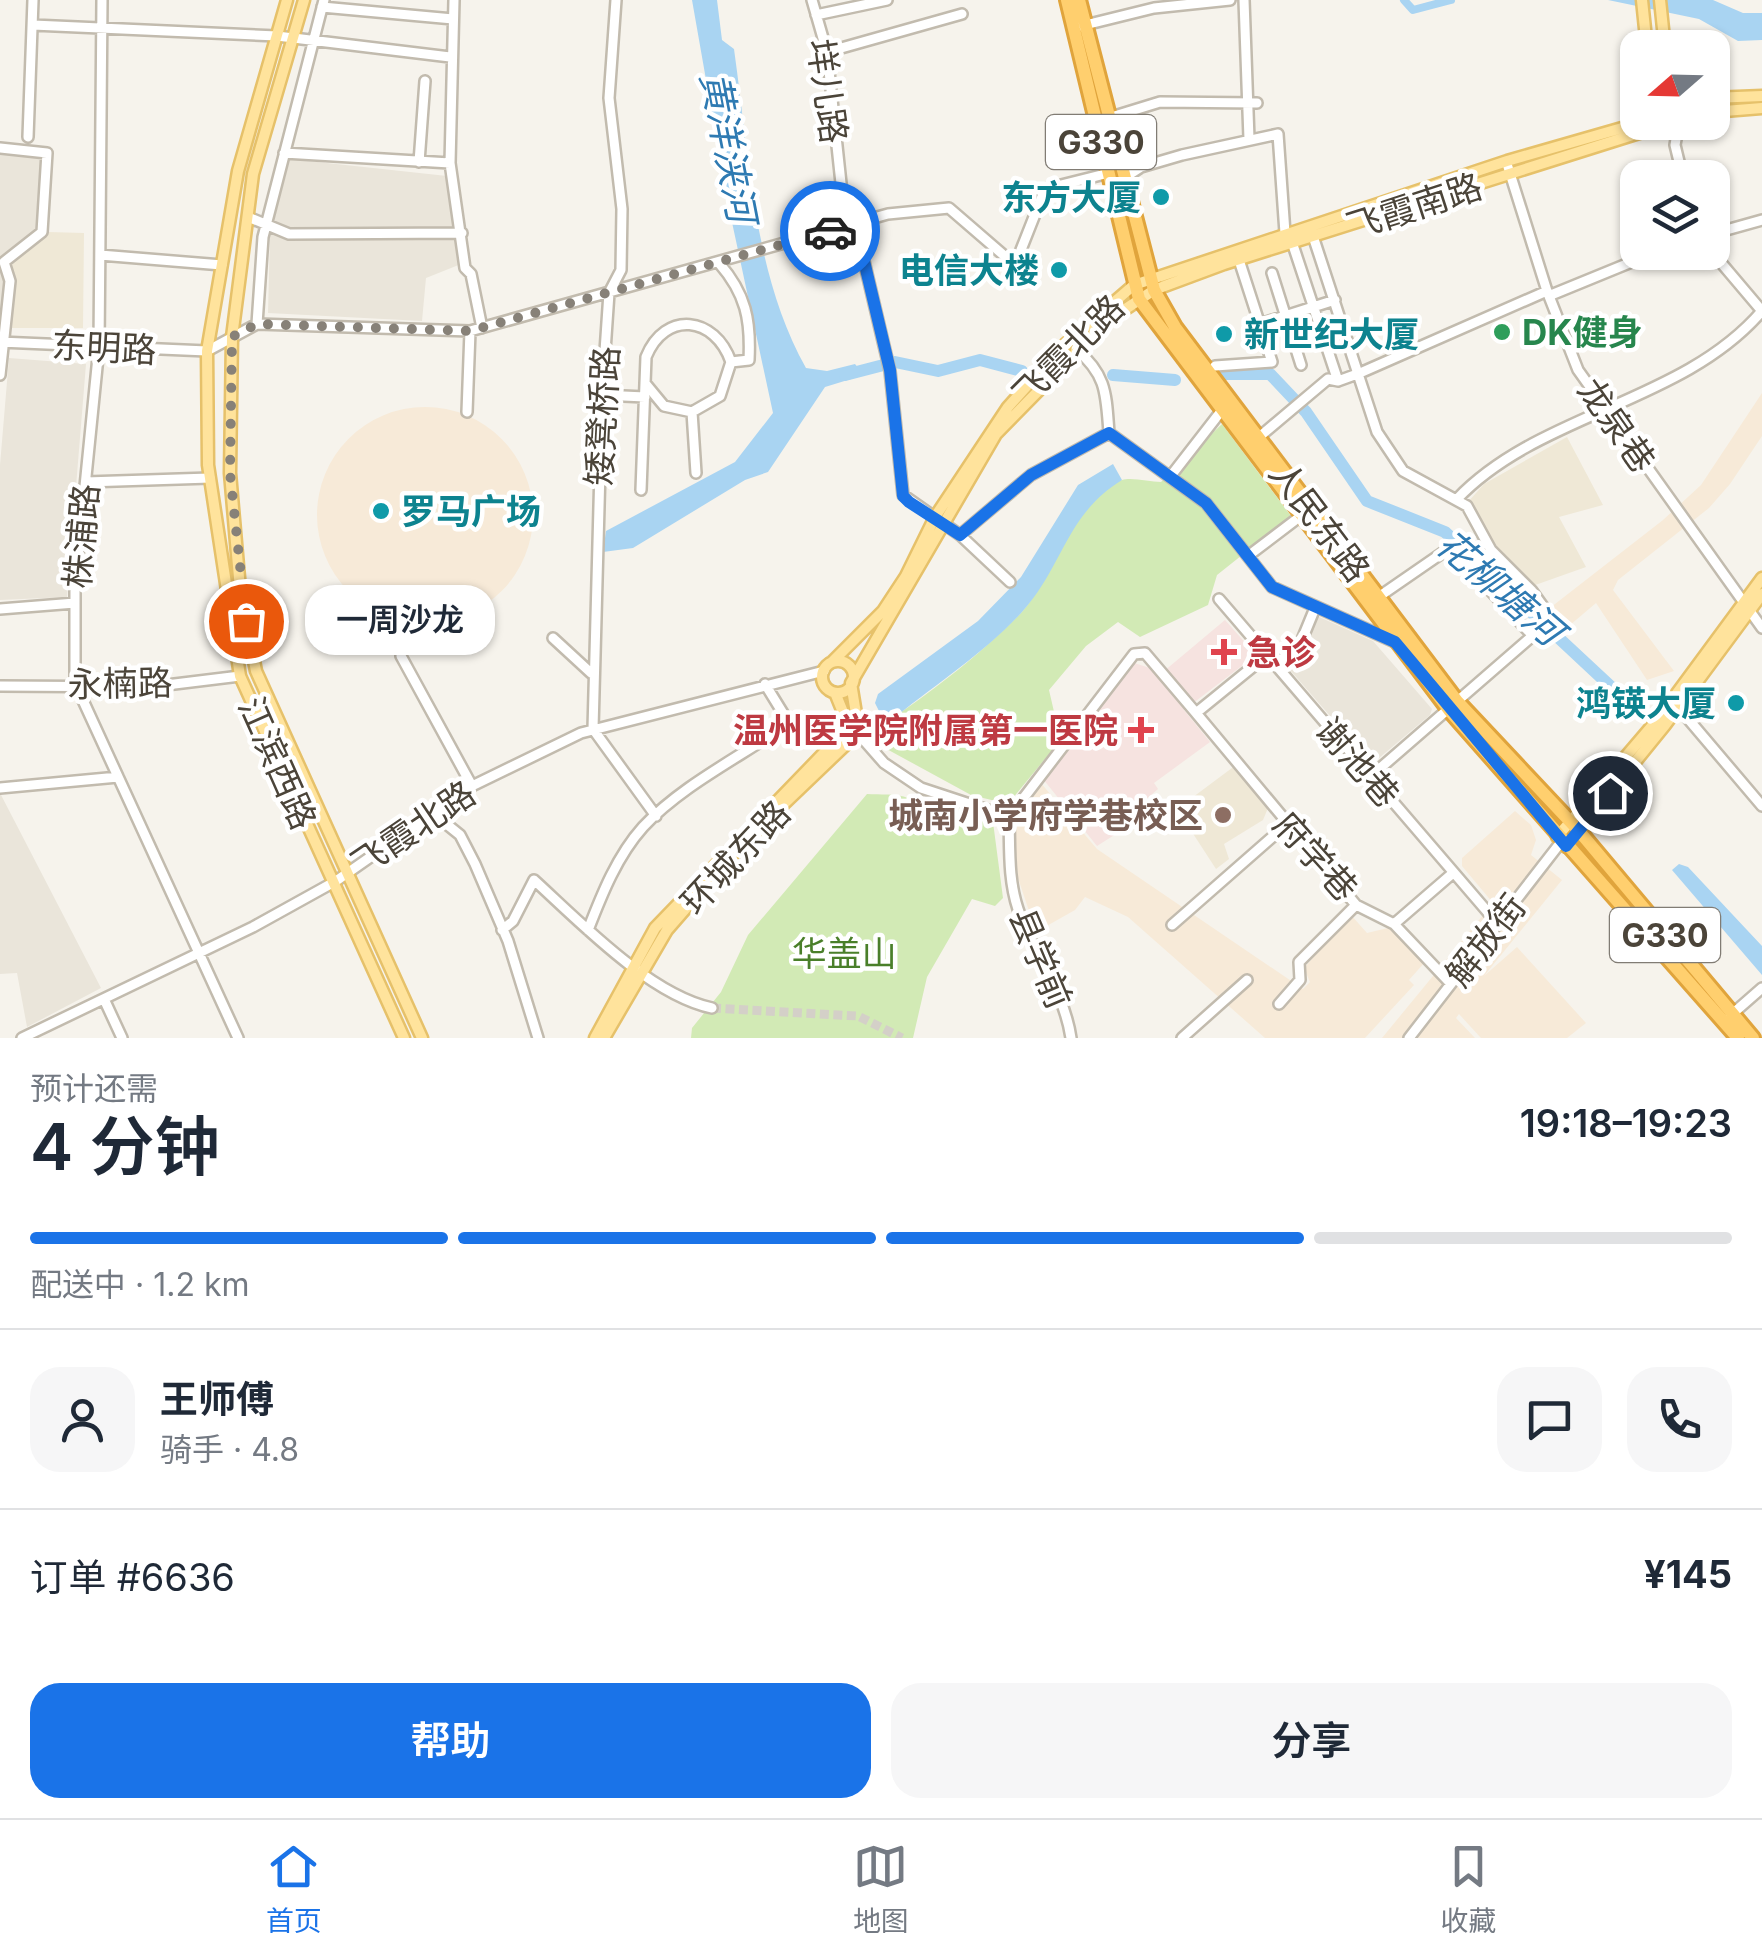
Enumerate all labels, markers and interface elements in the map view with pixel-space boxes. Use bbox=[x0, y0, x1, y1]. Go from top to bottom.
north arrow bbox=[1620, 30, 1730, 140]
map controls bbox=[1620, 30, 1730, 270]
street label: 垟儿路 bbox=[800, 36, 856, 146]
water label: 黄洋浃河 bbox=[692, 68, 767, 233]
road number: G330 bbox=[1046, 115, 1156, 169]
button: layers bbox=[1620, 160, 1730, 270]
street label: 飞霞南路 bbox=[1341, 164, 1487, 248]
place label: 东方大厦 bbox=[1001, 176, 1141, 218]
courier bbox=[780, 181, 880, 281]
marker: 东方大厦 bbox=[1150, 186, 1172, 208]
icon: car bbox=[803, 204, 858, 259]
place label: 电信大楼 bbox=[899, 249, 1039, 291]
marker: 电信大楼 bbox=[1048, 259, 1070, 281]
street label: 飞霞北路 bbox=[1004, 286, 1132, 414]
place label: DK健身 bbox=[1522, 311, 1642, 353]
place label: 新世纪大厦 bbox=[1244, 313, 1419, 355]
marker: DK健身 bbox=[1491, 321, 1513, 343]
street label: 东明路 bbox=[50, 323, 158, 371]
marker: 新世纪大厦 bbox=[1213, 323, 1235, 345]
street label: 矮凳桥路 bbox=[577, 345, 627, 487]
street label: 龙泉巷 bbox=[1570, 370, 1664, 480]
street label: 人民东路 bbox=[1261, 452, 1379, 590]
street label: 株浦路 bbox=[56, 482, 106, 590]
place label: 罗马广场 bbox=[401, 490, 541, 532]
marker: 罗马广场 bbox=[370, 500, 392, 522]
water label: 花柳塘河 bbox=[1428, 520, 1578, 659]
pin bbox=[204, 579, 289, 664]
callout: 一周沙龙 bbox=[306, 586, 496, 656]
icon: bag bbox=[219, 594, 274, 649]
text: 一周沙龙 bbox=[336, 600, 464, 639]
place label: 急诊 bbox=[1246, 631, 1317, 673]
marker: 急诊 bbox=[1211, 639, 1237, 665]
street label: 永楠路 bbox=[67, 661, 173, 705]
place label: 鸿锳大厦 bbox=[1576, 682, 1716, 724]
street label: 江滨西路 bbox=[230, 691, 326, 835]
marker: 鸿锳大厦 bbox=[1725, 692, 1747, 714]
place label: 温州医学院附属第一医院 bbox=[733, 709, 1118, 751]
street label: 谢池巷 bbox=[1308, 709, 1408, 815]
marker: 温州医学院附属第一医院 bbox=[1128, 717, 1154, 743]
pin bbox=[1568, 751, 1653, 836]
icon: home bbox=[1583, 766, 1638, 821]
street label: 飞霞北路 bbox=[343, 771, 483, 885]
street label: 环城东路 bbox=[672, 791, 798, 923]
place label: 城南小学府学巷校区 bbox=[888, 794, 1203, 836]
street label: 府学巷 bbox=[1265, 803, 1367, 909]
marker: 城南小学府学巷校区 bbox=[1212, 804, 1234, 826]
street label: 解放街 bbox=[1436, 886, 1534, 994]
street label: 县学前 bbox=[1001, 901, 1081, 1015]
road number: G330 bbox=[1610, 908, 1720, 962]
park label: 华盖山 bbox=[791, 932, 897, 974]
text: 预计还需 bbox=[30, 1069, 158, 1108]
text: 19:18–19:23 bbox=[1520, 1100, 1732, 1146]
text: 4 分钟 bbox=[30, 1107, 220, 1186]
text: 配送中 · 1.2 km bbox=[30, 1265, 250, 1304]
button: person bbox=[30, 1367, 135, 1472]
button: chat bbox=[1497, 1367, 1602, 1472]
button: phone bbox=[1627, 1367, 1732, 1472]
text: 王师傅 bbox=[160, 1376, 274, 1422]
text: 骑手 · 4.8 bbox=[160, 1430, 299, 1469]
text: ¥145 bbox=[1644, 1551, 1732, 1597]
text: 订单 #6636 bbox=[30, 1554, 235, 1600]
button: 帮助 bbox=[30, 1683, 871, 1798]
button: 分享 bbox=[891, 1683, 1732, 1798]
tab: 首页 bbox=[266, 1839, 322, 1939]
tab: 地图 bbox=[853, 1839, 909, 1939]
tab: 收藏 bbox=[1440, 1839, 1496, 1939]

